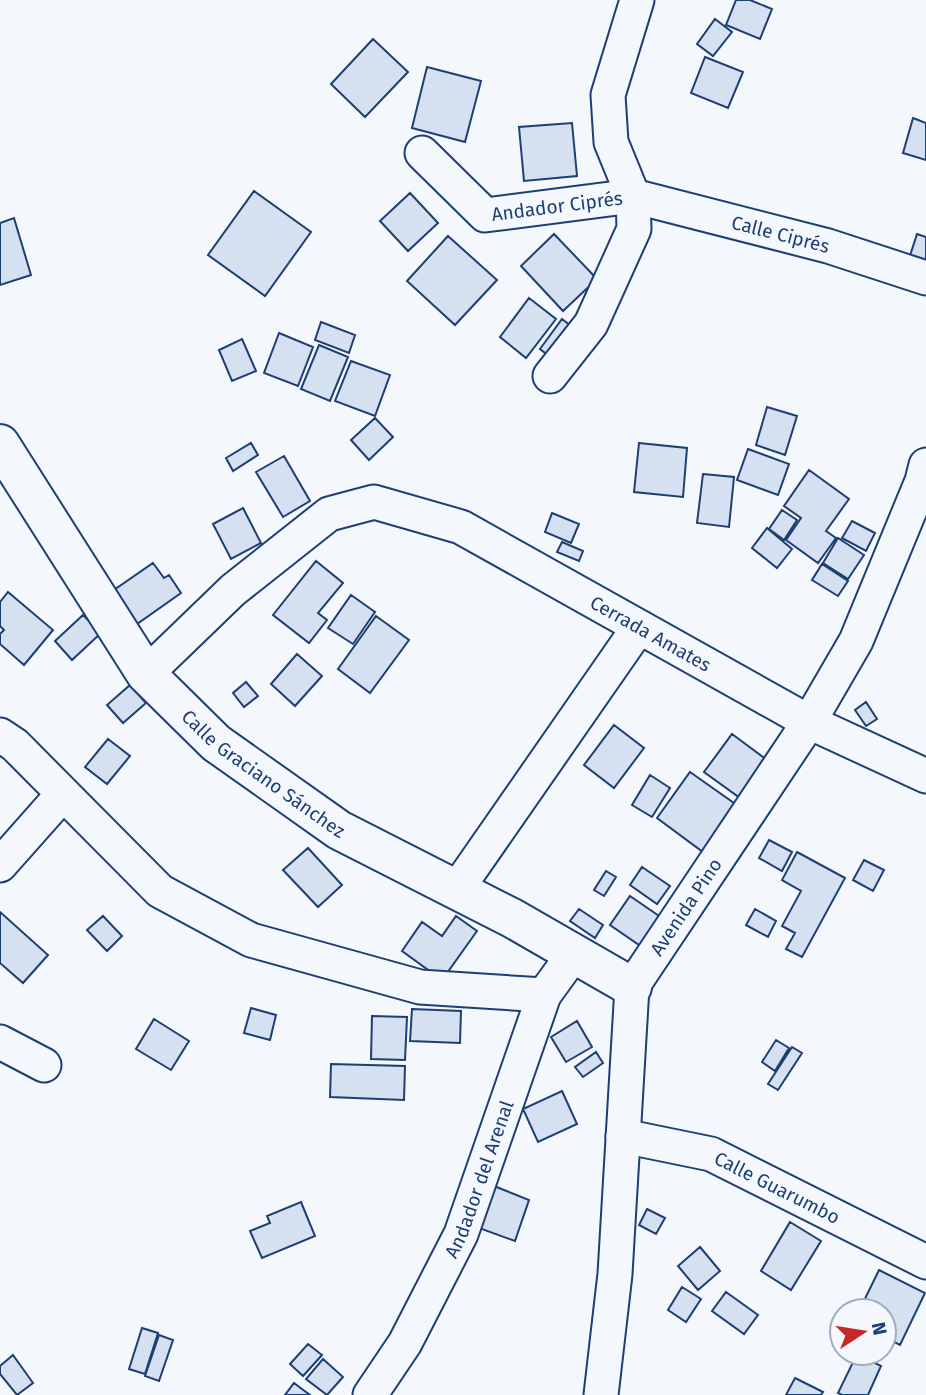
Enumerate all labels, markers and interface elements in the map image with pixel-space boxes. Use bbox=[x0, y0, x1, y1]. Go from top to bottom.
street label: Andador Ciprés bbox=[490, 186, 624, 226]
street label: Calle Ciprés bbox=[729, 210, 832, 257]
street label: Cerrada Amates bbox=[586, 590, 715, 676]
street label: Calle Graciano Sánchez bbox=[177, 705, 349, 843]
street label: Avenida Pino bbox=[645, 853, 726, 960]
street label: Andador del Arenal bbox=[439, 1097, 518, 1262]
street label: Calle Guarumbo bbox=[711, 1146, 844, 1228]
north arrow bbox=[828, 1297, 898, 1367]
text: N bbox=[867, 1320, 892, 1337]

